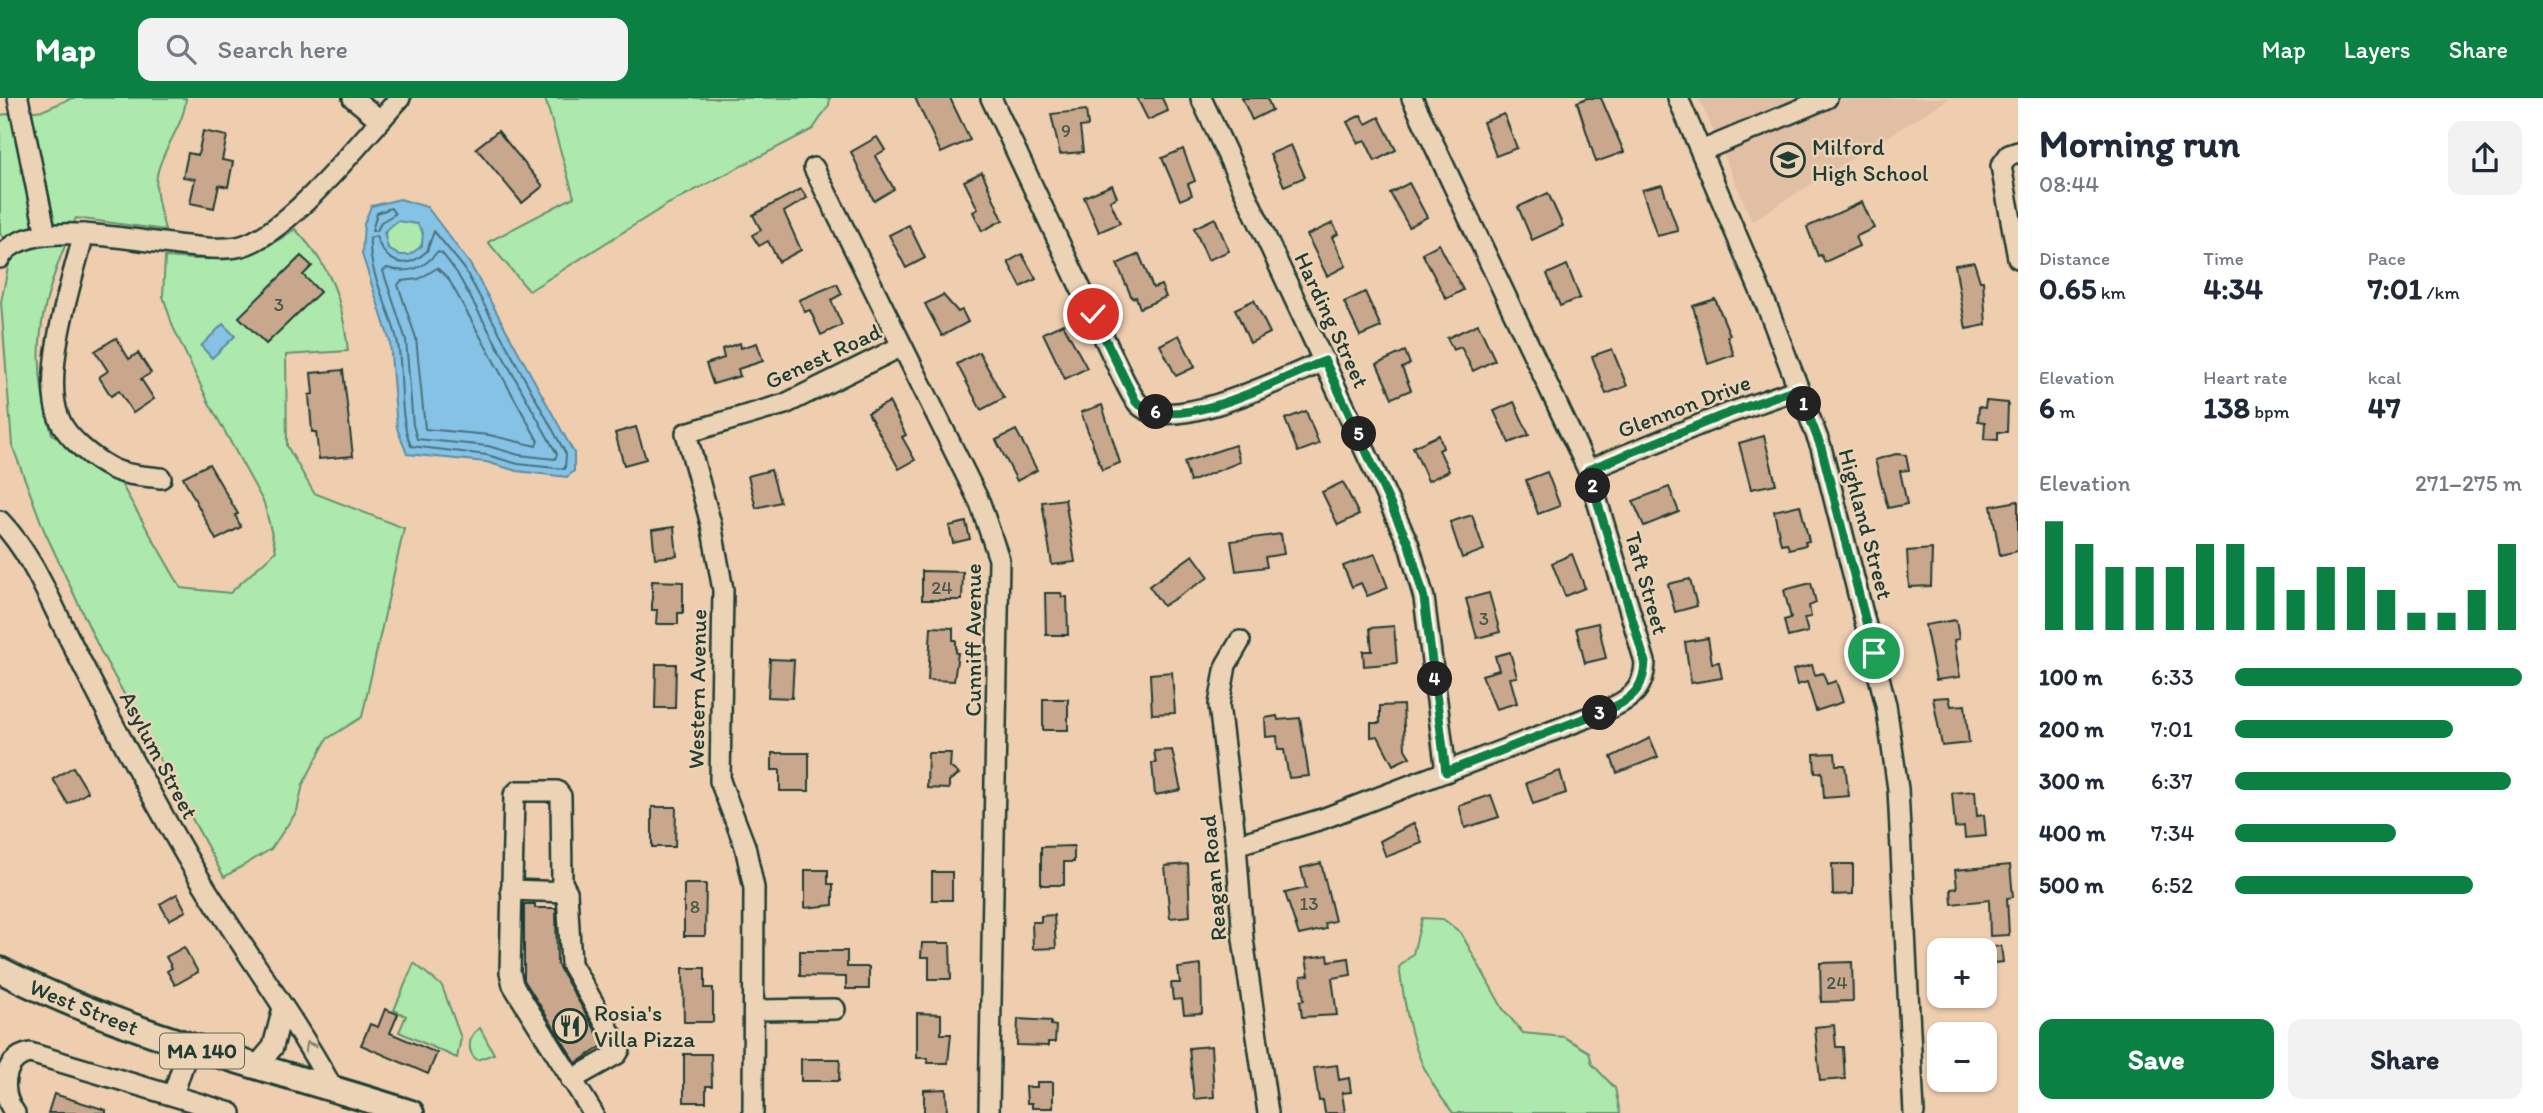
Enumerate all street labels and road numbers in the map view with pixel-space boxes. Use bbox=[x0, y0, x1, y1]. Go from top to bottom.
street label: Harding Street bbox=[1288, 248, 1376, 392]
street label: Genest Road bbox=[760, 317, 886, 395]
street label: Glennon Drive bbox=[1614, 368, 1754, 444]
street label: Highland Street bbox=[1832, 446, 1900, 603]
street label: Taft Street bbox=[1619, 528, 1675, 638]
street label: Cunniff Avenue bbox=[959, 563, 987, 717]
street label: Western Avenue bbox=[682, 609, 712, 769]
street label: Asylum Street bbox=[114, 686, 204, 824]
street label: Reagan Road bbox=[1193, 813, 1232, 942]
street label: West Street bbox=[25, 972, 143, 1042]
road number: MA 140 bbox=[160, 1034, 244, 1068]

